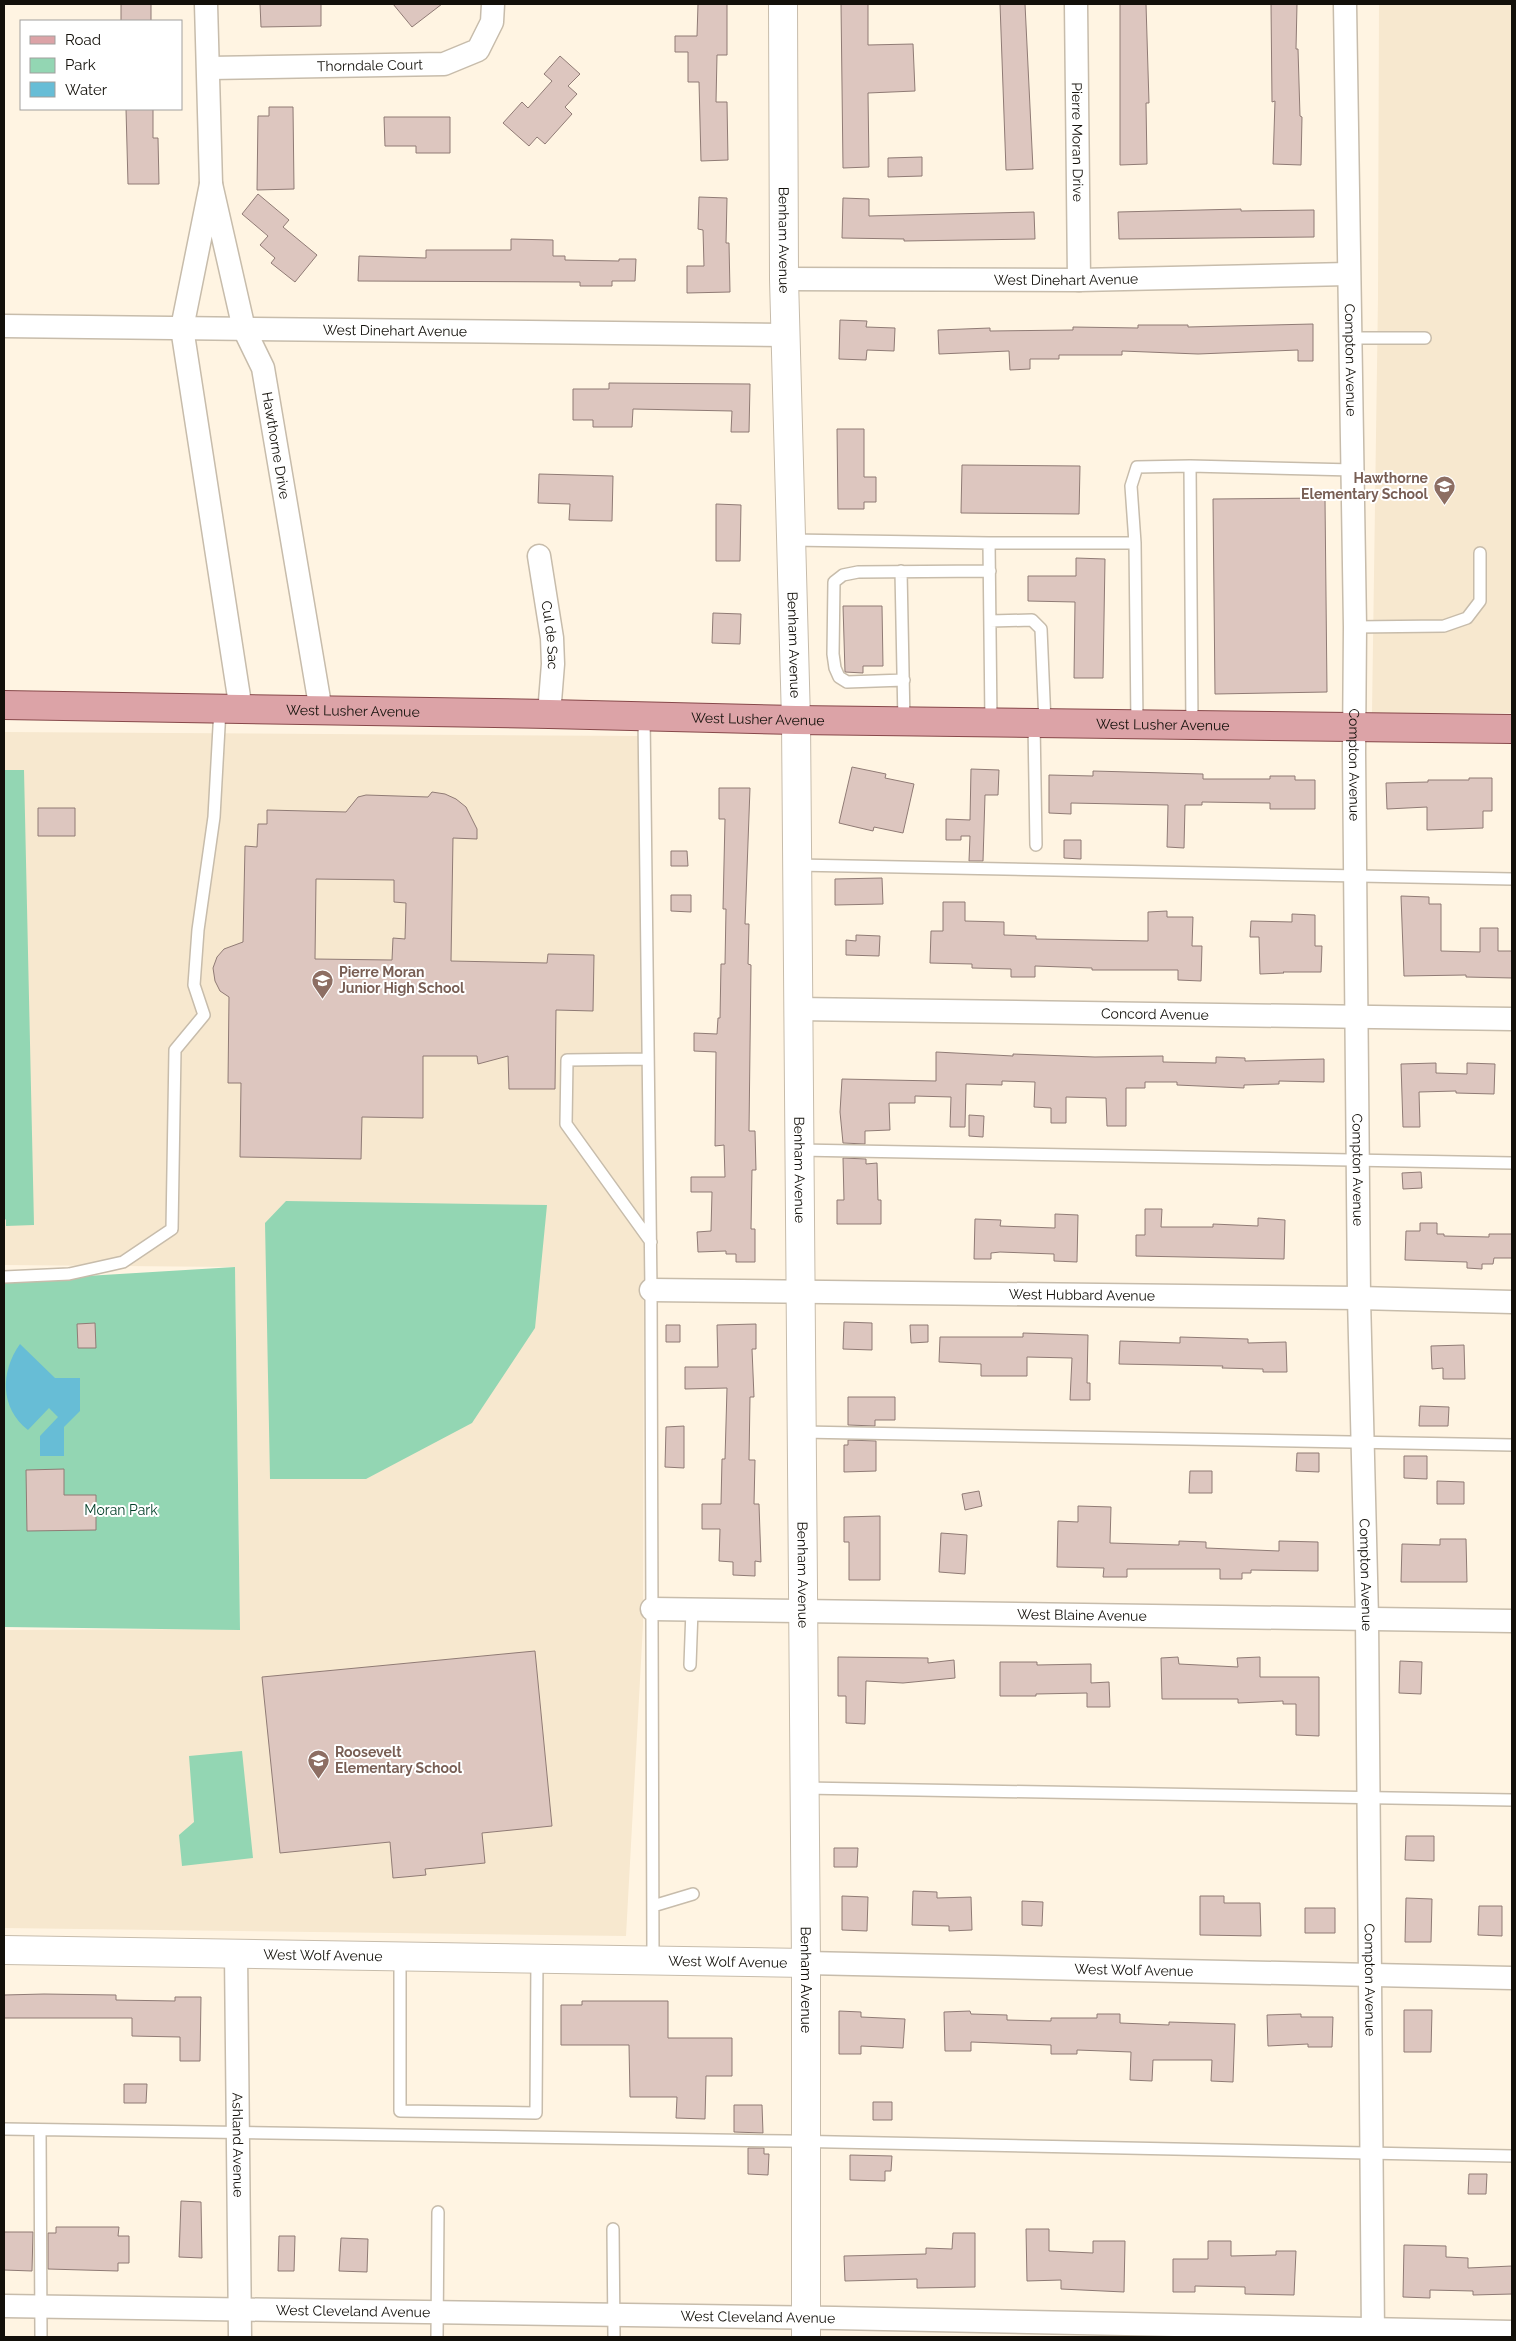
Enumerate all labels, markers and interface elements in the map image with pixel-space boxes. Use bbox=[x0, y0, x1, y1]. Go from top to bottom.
legend bbox=[20, 20, 182, 110]
text: Road bbox=[65, 31, 101, 49]
text: Park bbox=[65, 56, 96, 74]
street label: Thorndale Court bbox=[317, 56, 423, 74]
text: Water bbox=[65, 81, 108, 99]
street label: Pierre Moran Drive bbox=[1069, 82, 1086, 202]
street label: Benham Avenue bbox=[776, 187, 792, 294]
street label: West Dinehart Avenue bbox=[994, 271, 1138, 288]
street label: Compton Avenue bbox=[1342, 303, 1360, 416]
street label: West Dinehart Avenue bbox=[323, 322, 467, 339]
street label: Hawthorne Drive bbox=[259, 391, 293, 500]
place label: Hawthorne Elementary School bbox=[1301, 470, 1429, 502]
school or university icon: Hawthorne Elementary School bbox=[1432, 474, 1456, 505]
street label: Benham Avenue bbox=[785, 591, 803, 698]
street label: Cul de Sac bbox=[538, 600, 561, 671]
street label: West Lusher Avenue bbox=[286, 702, 420, 720]
street label: Compton Avenue bbox=[1346, 708, 1363, 821]
street label: West Lusher Avenue bbox=[691, 709, 825, 728]
street label: West Lusher Avenue bbox=[1096, 716, 1230, 733]
place label: Pierre Moran Junior High School bbox=[339, 964, 465, 996]
school or university icon: Pierre Moran Junior High School bbox=[311, 968, 335, 999]
street label: Concord Avenue bbox=[1101, 1005, 1209, 1023]
street label: Compton Avenue bbox=[1349, 1113, 1366, 1226]
street label: Benham Avenue bbox=[791, 1116, 808, 1223]
street label: West Hubbard Avenue bbox=[1009, 1286, 1155, 1304]
park label: Moran Park bbox=[84, 1502, 158, 1518]
street label: Compton Avenue bbox=[1357, 1518, 1375, 1631]
street label: Benham Avenue bbox=[794, 1521, 811, 1628]
street label: West Blaine Avenue bbox=[1017, 1606, 1147, 1624]
place label: Roosevelt Elementary School bbox=[335, 1744, 463, 1776]
school or university icon: Roosevelt Elementary School bbox=[307, 1748, 331, 1779]
street label: Compton Avenue bbox=[1362, 1923, 1378, 2036]
street label: Benham Avenue bbox=[798, 1926, 814, 2033]
street label: West Wolf Avenue bbox=[263, 1946, 383, 1964]
street label: West Wolf Avenue bbox=[668, 1953, 788, 1971]
street label: West Wolf Avenue bbox=[1074, 1961, 1194, 1979]
street label: Ashland Avenue bbox=[229, 2092, 247, 2198]
street label: West Cleveland Avenue bbox=[276, 2302, 430, 2320]
street label: West Cleveland Avenue bbox=[681, 2308, 835, 2326]

